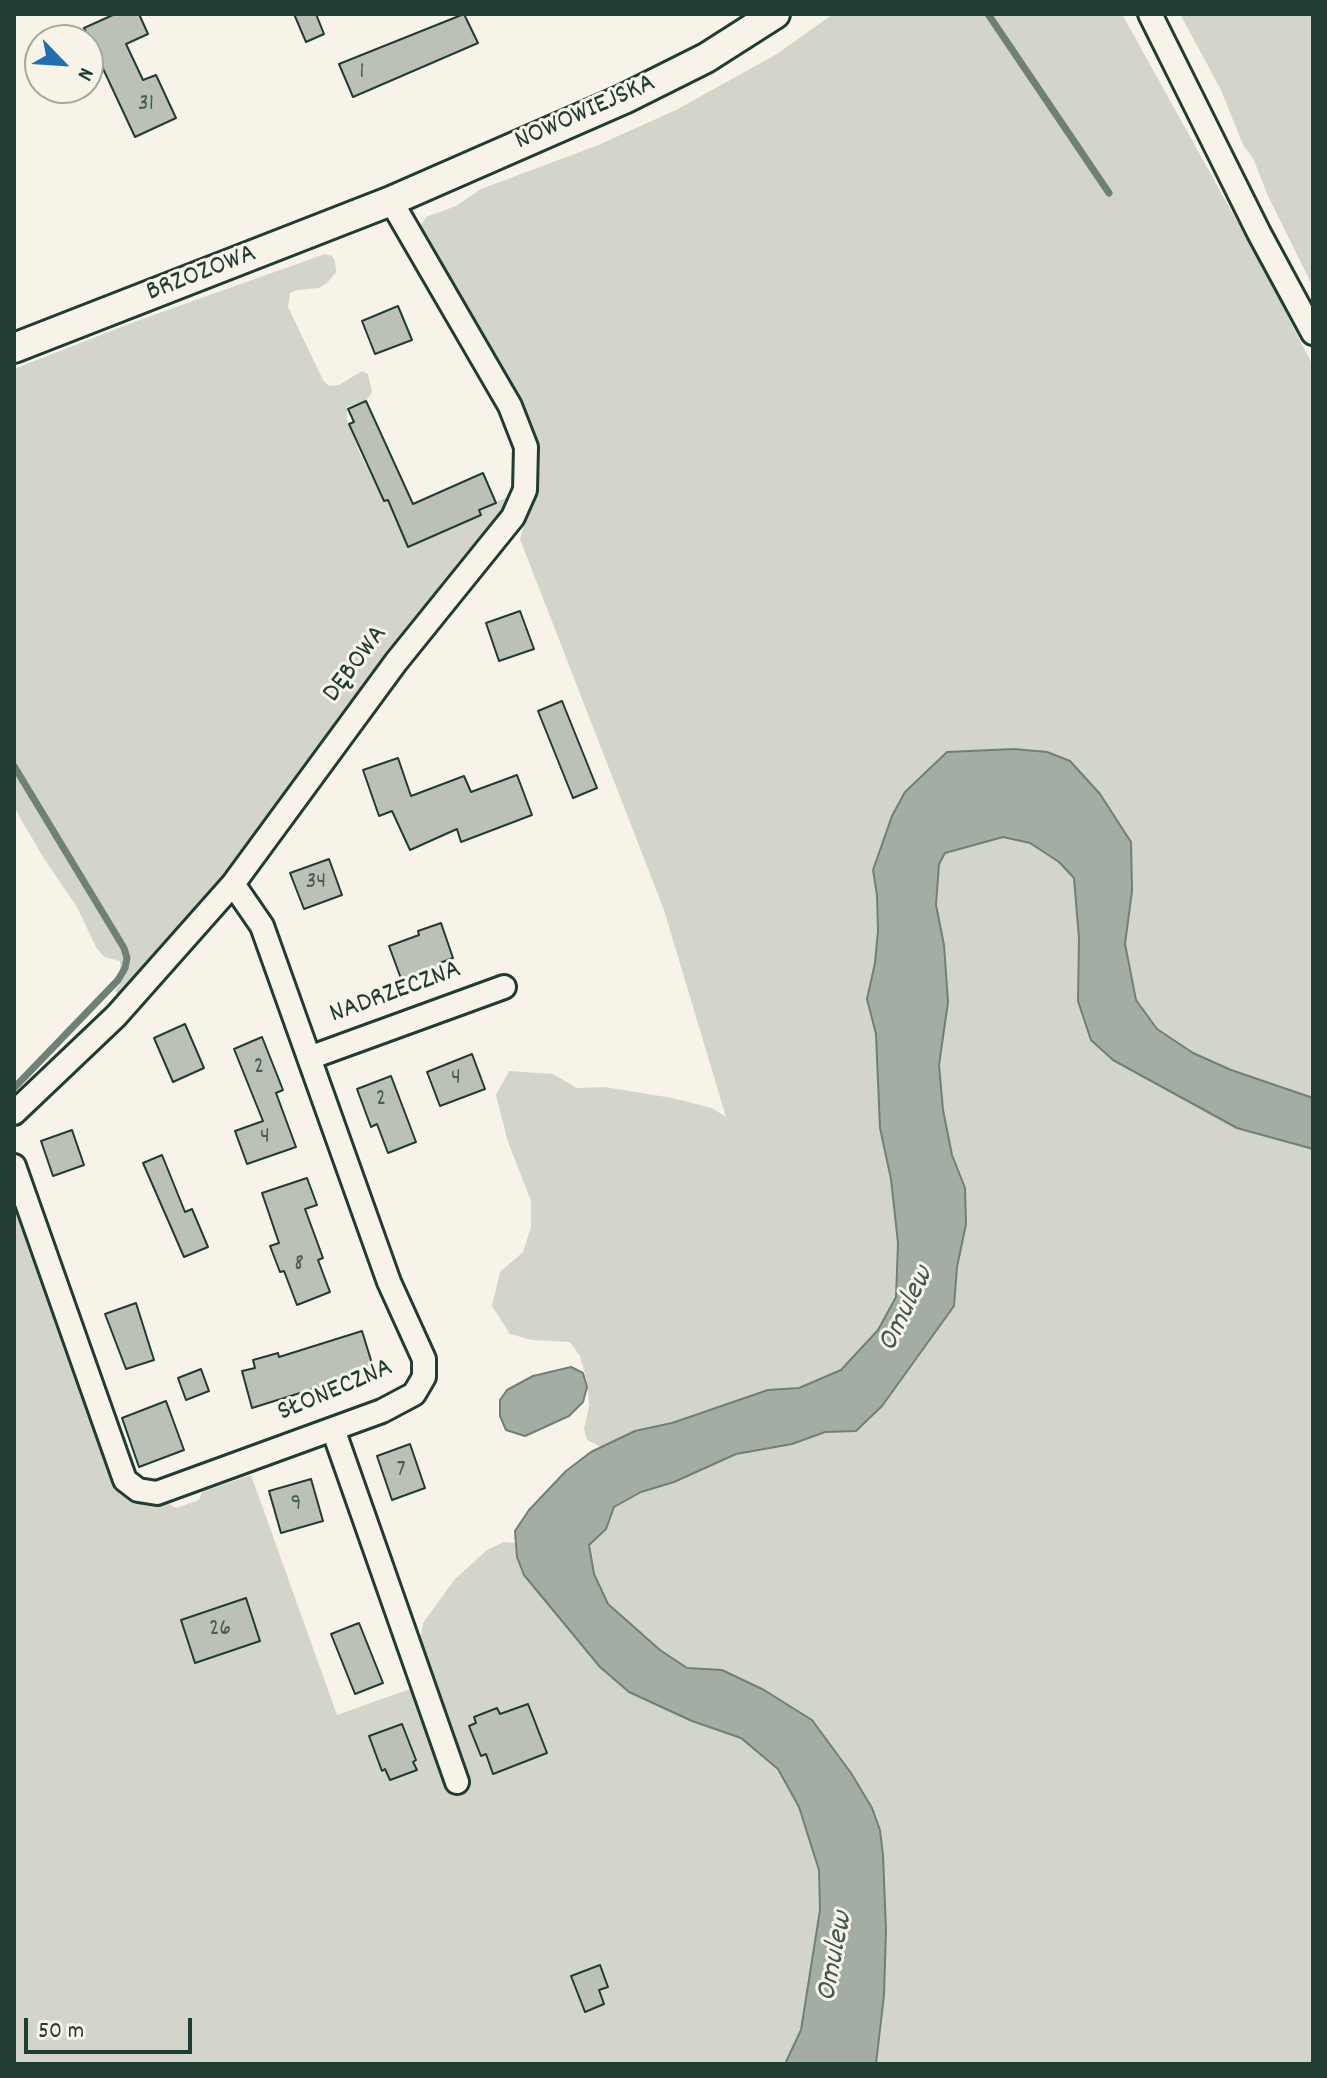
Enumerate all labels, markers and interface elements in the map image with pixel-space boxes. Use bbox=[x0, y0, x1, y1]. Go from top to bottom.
north arrow bbox=[24, 24, 104, 104]
house number: 1 bbox=[359, 60, 365, 88]
text: N bbox=[68, 62, 101, 85]
street label: NOWOWIEJSKA bbox=[511, 68, 661, 160]
house number: 31 bbox=[138, 92, 154, 120]
street label: BRZOZOWA bbox=[142, 239, 262, 311]
street label: DĘBOWA bbox=[317, 620, 397, 710]
house number: 34 bbox=[306, 870, 326, 898]
street label: NADRZECZNA bbox=[326, 955, 466, 1033]
house number: 2 bbox=[254, 1055, 264, 1083]
house number: 4 bbox=[451, 1066, 461, 1094]
house number: 2 bbox=[376, 1087, 386, 1115]
house number: 4 bbox=[260, 1125, 270, 1153]
house number: 8 bbox=[294, 1252, 304, 1280]
water label: Omulew bbox=[872, 1261, 944, 1359]
street label: SŁONECZNA bbox=[273, 1353, 399, 1431]
house number: 7 bbox=[396, 1458, 406, 1486]
house number: 9 bbox=[291, 1492, 301, 1520]
house number: 26 bbox=[209, 1617, 231, 1645]
water label: Omulew bbox=[811, 1909, 863, 2005]
scale bar bbox=[28, 2002, 196, 2052]
text: 50 m bbox=[38, 2015, 84, 2049]

